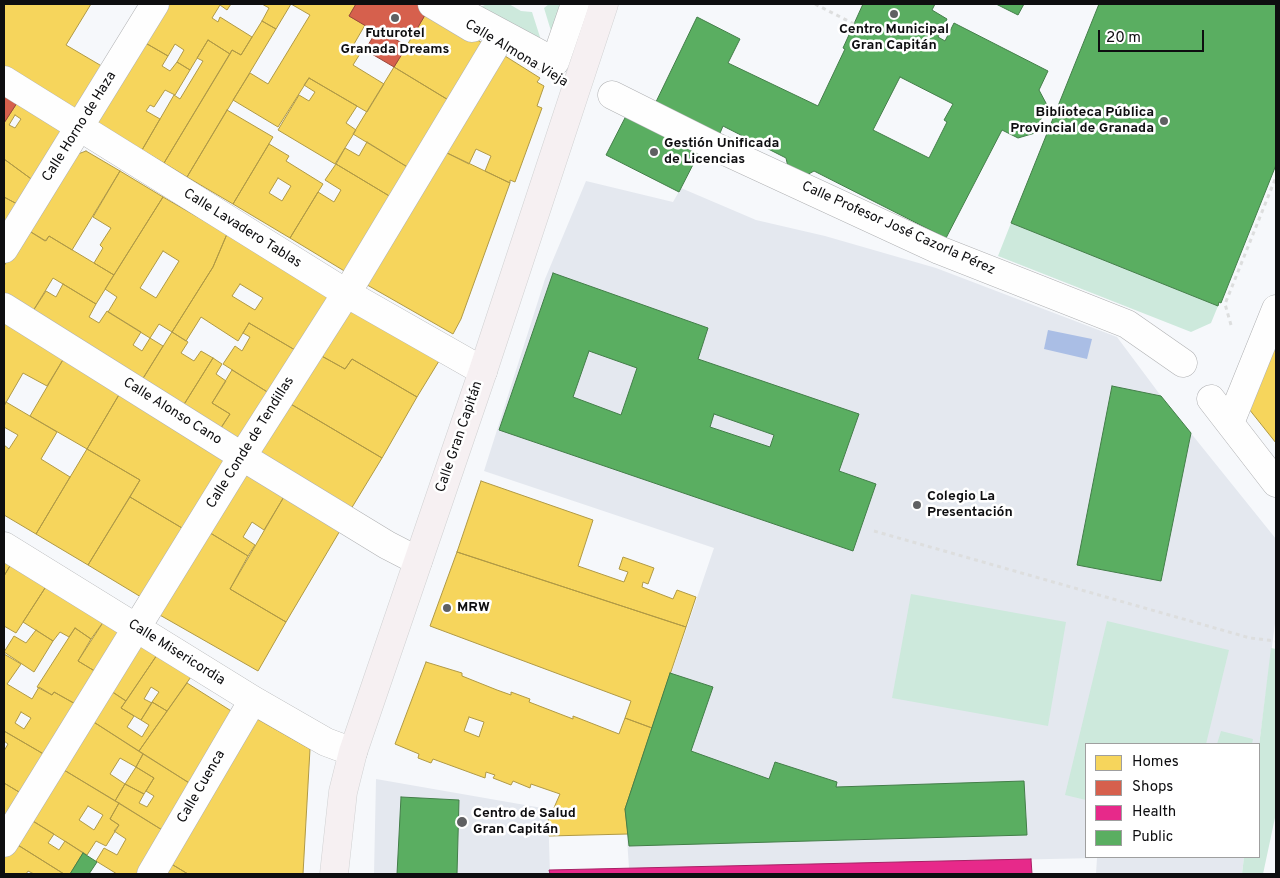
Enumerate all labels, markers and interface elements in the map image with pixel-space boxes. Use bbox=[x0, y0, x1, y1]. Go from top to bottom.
marker: Centro Municipal Gran Capitán bbox=[888, 8, 900, 20]
marker: Futurotel Granada Dreams bbox=[389, 12, 401, 24]
street label: Calle Almona Vieja bbox=[461, 17, 571, 91]
scale bar bbox=[1100, 20, 1206, 52]
place label: Centro Municipal Gran Capitán bbox=[839, 22, 949, 54]
place label: Futurotel Granada Dreams bbox=[341, 26, 449, 58]
text: 20 m bbox=[1106, 29, 1141, 48]
street label: Calle Horno de Haza bbox=[39, 69, 121, 185]
place label: Biblioteca Pública Provincial de Granada bbox=[1010, 105, 1154, 138]
marker: Biblioteca Pública Provincial de Granada bbox=[1158, 115, 1170, 127]
place label: Gestión Unificada de Licencias bbox=[664, 136, 779, 168]
marker: Gestión Unificada de Licencias bbox=[648, 146, 660, 158]
street label: Calle Profesor José Cazorla Pérez bbox=[799, 179, 997, 279]
street label: Calle Lavadero Tablas bbox=[180, 186, 304, 272]
street label: Calle Conde de Tendillas bbox=[204, 374, 298, 512]
street label: Calle Alonso Cano bbox=[119, 375, 225, 449]
street label: Calle Gran Capitán bbox=[433, 379, 487, 495]
place label: Colegio La Presentación bbox=[927, 489, 1013, 522]
marker: Colegio La Presentación bbox=[911, 499, 923, 511]
place label: MRW bbox=[457, 600, 490, 616]
marker: MRW bbox=[441, 602, 453, 614]
street label: Calle Misericordia bbox=[124, 616, 228, 690]
legend bbox=[1085, 743, 1260, 858]
street label: Calle Cuenca bbox=[174, 748, 230, 826]
text: Homes bbox=[1132, 753, 1179, 772]
text: Shops bbox=[1132, 778, 1173, 797]
text: Health bbox=[1132, 803, 1176, 822]
place label: Centro de Salud Gran Capitán bbox=[473, 806, 576, 839]
marker: Centro de Salud Gran Capitán bbox=[455, 815, 469, 829]
text: Public bbox=[1132, 828, 1173, 847]

